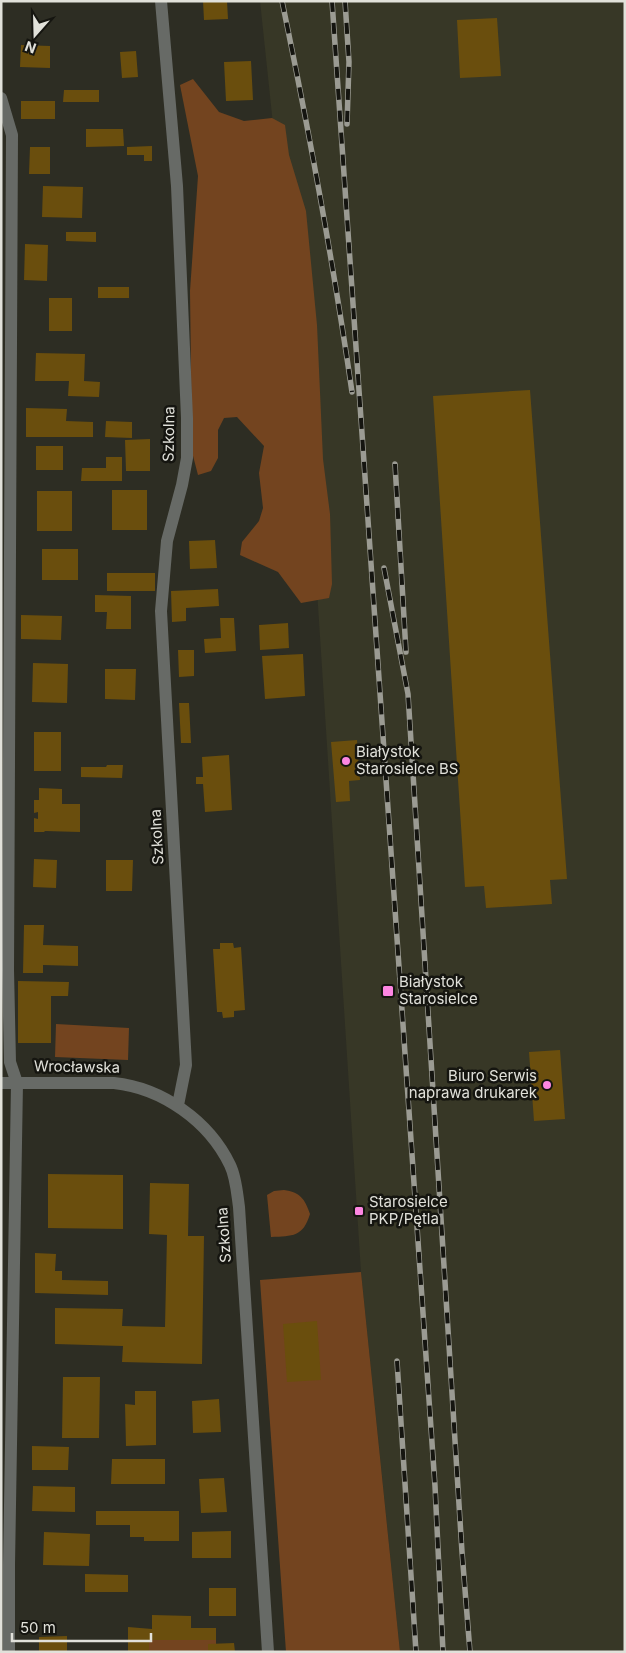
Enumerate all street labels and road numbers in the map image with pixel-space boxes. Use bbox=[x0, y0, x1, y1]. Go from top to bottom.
street label: Szkolna bbox=[159, 406, 178, 462]
street label: Szkolna bbox=[146, 809, 167, 865]
street label: Wrocławska bbox=[34, 1056, 120, 1077]
street label: Szkolna bbox=[212, 1207, 235, 1263]

